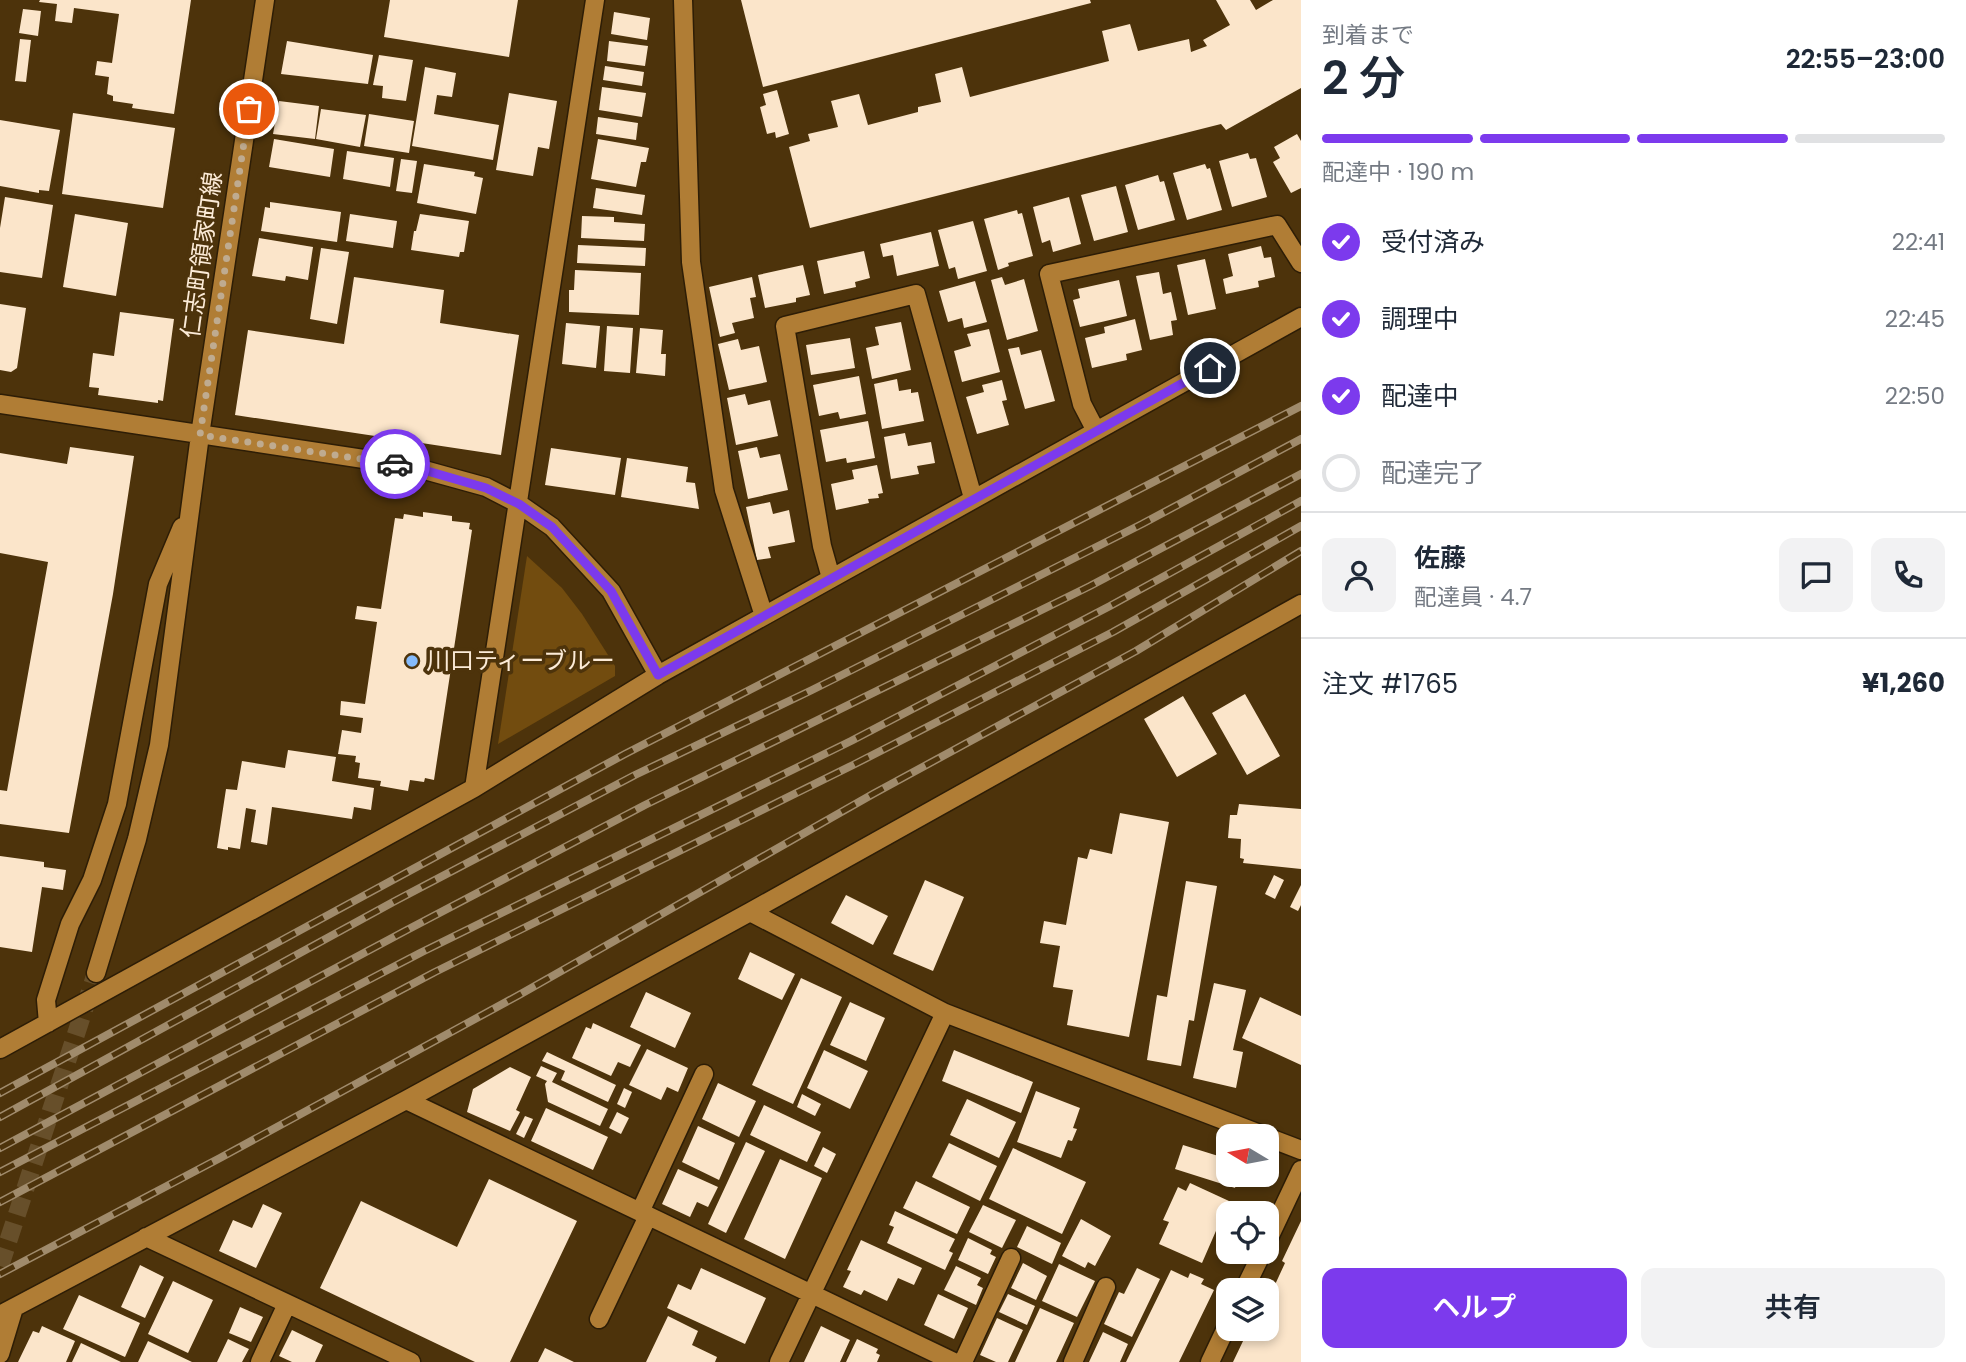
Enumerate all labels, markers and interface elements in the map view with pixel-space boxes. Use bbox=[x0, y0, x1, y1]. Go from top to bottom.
text: 到着まで bbox=[1322, 19, 1414, 51]
text: 22:55–23:00 bbox=[1786, 41, 1945, 77]
text: 2 分 bbox=[1322, 46, 1405, 110]
pin bbox=[219, 79, 279, 139]
icon: bag bbox=[230, 90, 268, 128]
text: 配達中 · 190 m bbox=[1322, 156, 1474, 188]
street label: 仁志町領家町線 bbox=[173, 169, 230, 340]
icon: check bbox=[1322, 223, 1360, 261]
text: 受付済み bbox=[1381, 224, 1485, 260]
text: 22:41 bbox=[1892, 226, 1945, 258]
icon: check bbox=[1322, 300, 1360, 338]
text: 調理中 bbox=[1381, 301, 1459, 337]
text: 22:45 bbox=[1885, 303, 1945, 335]
pin bbox=[1180, 338, 1240, 398]
icon: home bbox=[1191, 349, 1229, 387]
icon: check bbox=[1322, 377, 1360, 415]
text: 配達中 bbox=[1381, 378, 1459, 414]
text: 22:50 bbox=[1885, 380, 1945, 412]
courier bbox=[360, 429, 430, 499]
icon: car bbox=[376, 445, 414, 483]
text: 配達完了 bbox=[1381, 455, 1485, 491]
button: person bbox=[1322, 538, 1396, 612]
button: chat bbox=[1779, 538, 1853, 612]
button: phone bbox=[1871, 538, 1945, 612]
text: 佐藤 bbox=[1414, 540, 1466, 576]
text: 配達員 · 4.7 bbox=[1414, 581, 1532, 613]
place label: 川口ティーブルー bbox=[426, 644, 615, 677]
marker: 川口ティーブルー bbox=[404, 653, 420, 669]
text: ¥1,260 bbox=[1862, 665, 1945, 701]
text: 注文 #1765 bbox=[1322, 666, 1458, 702]
north arrow bbox=[1216, 1124, 1279, 1186]
map controls bbox=[1216, 1124, 1279, 1341]
button: locate bbox=[1216, 1201, 1279, 1264]
button: ヘルプ bbox=[1322, 1268, 1627, 1348]
button: 共有 bbox=[1641, 1268, 1945, 1348]
button: layers bbox=[1216, 1278, 1279, 1341]

